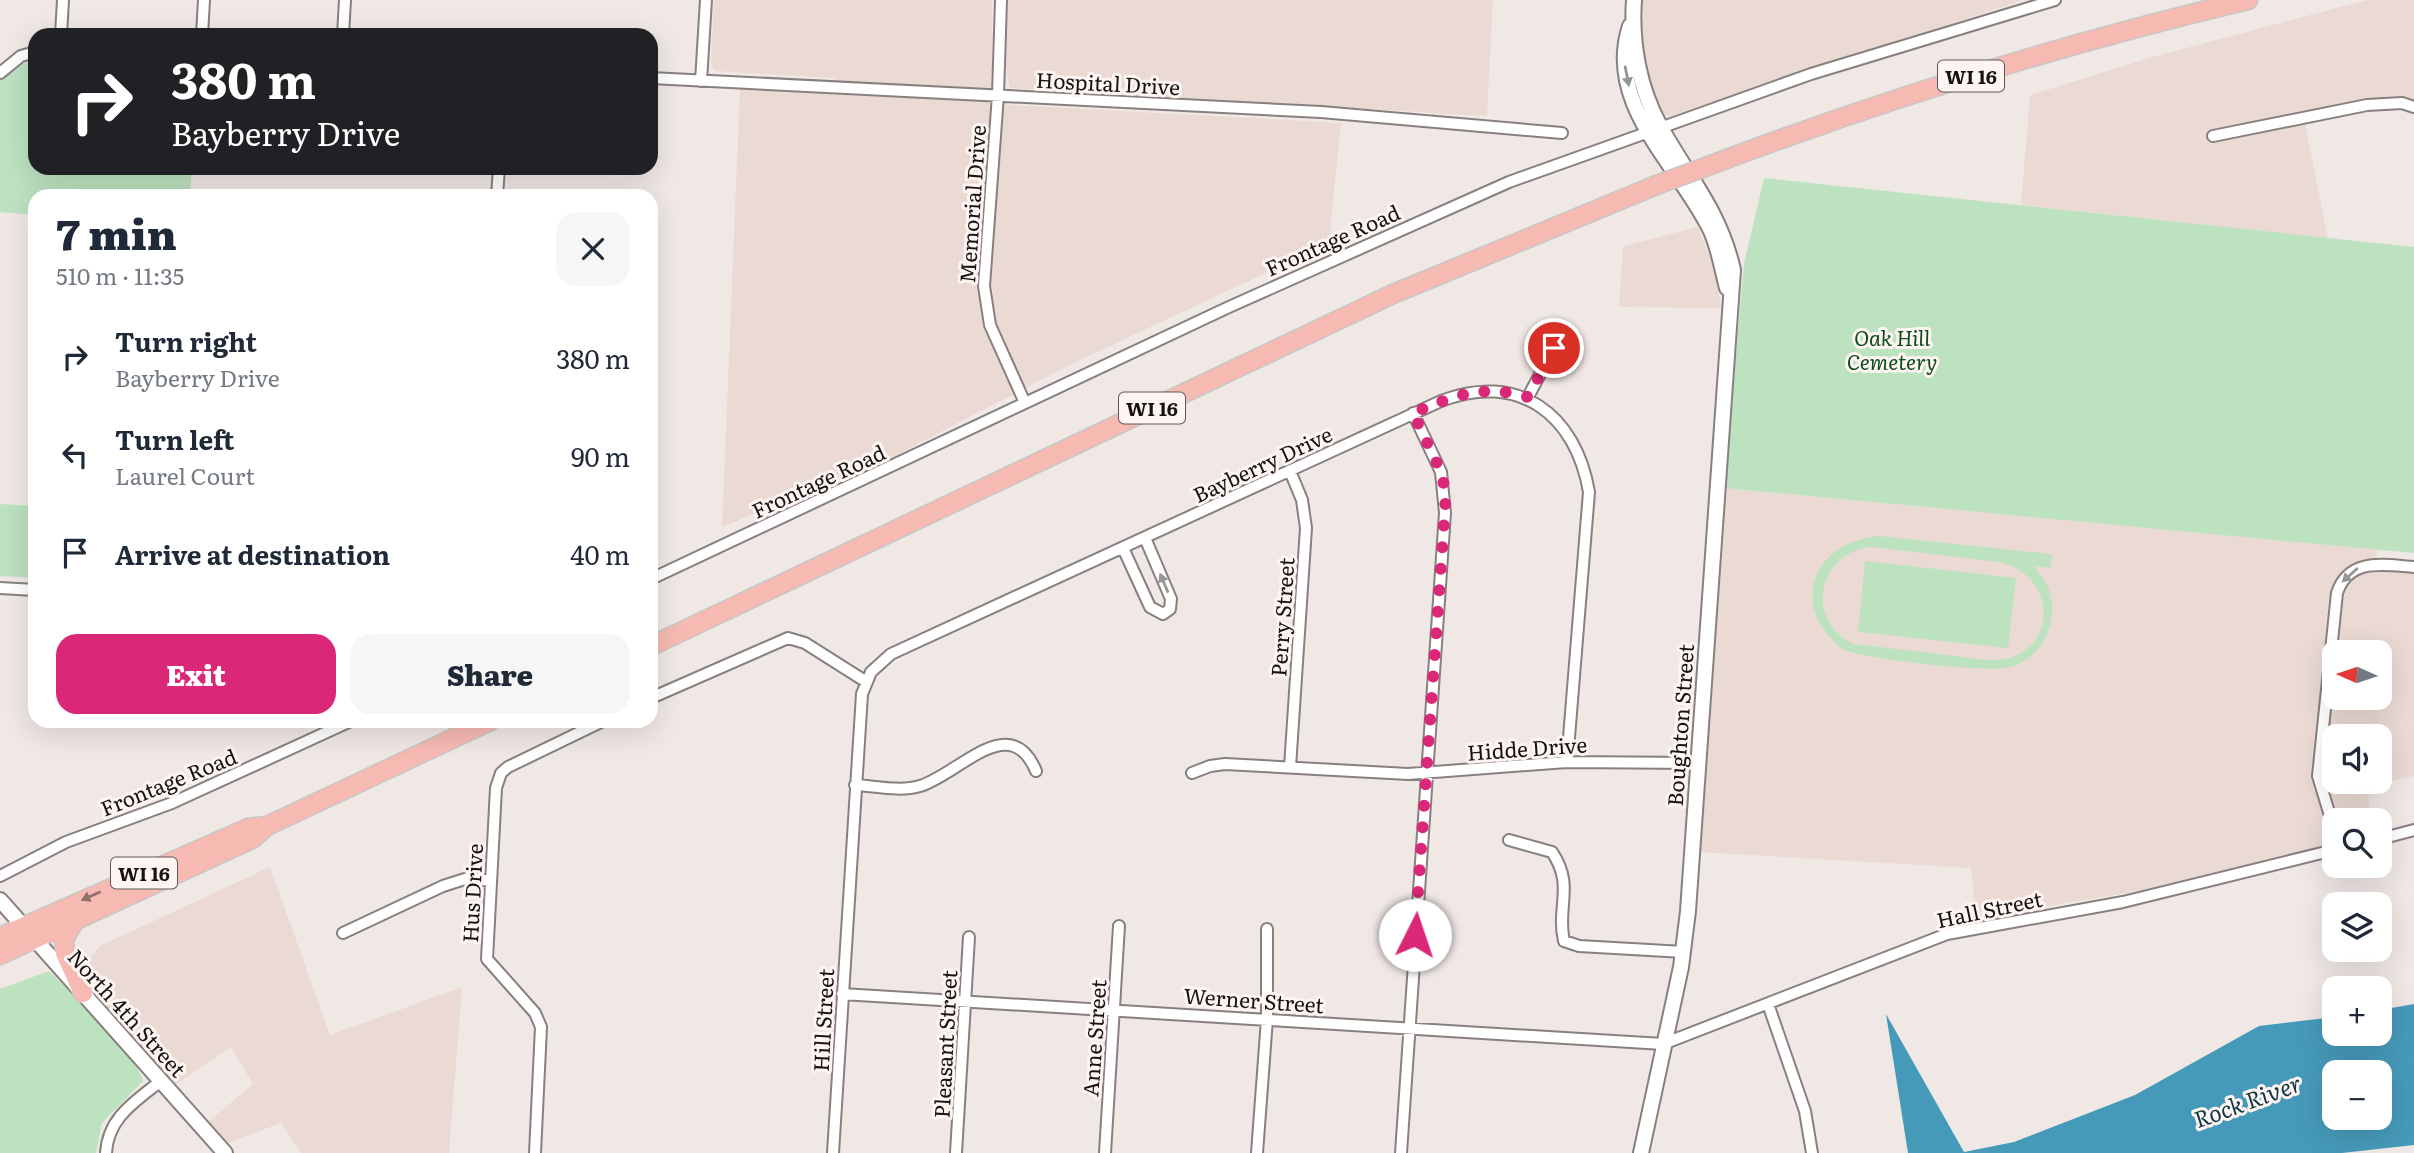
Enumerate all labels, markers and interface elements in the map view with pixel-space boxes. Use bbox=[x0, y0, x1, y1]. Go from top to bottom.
text: 380 m bbox=[171, 41, 316, 114]
icon: right bbox=[56, 56, 147, 147]
road number: WI 16 bbox=[1938, 60, 2004, 92]
street label: Hospital Drive bbox=[1035, 63, 1181, 101]
one-way arrow bbox=[1622, 65, 1633, 87]
text: Bayberry Drive bbox=[171, 108, 400, 156]
street label: Memorial Drive bbox=[950, 124, 992, 284]
street label: Frontage Road bbox=[1260, 195, 1404, 283]
text: 7 min bbox=[56, 201, 177, 263]
button: close bbox=[556, 212, 630, 286]
text: 510 m · 11:35 bbox=[56, 258, 184, 292]
pin bbox=[1524, 318, 1584, 378]
text: Turn right bbox=[115, 321, 257, 360]
park label: Oak Hill Cemetery bbox=[1847, 321, 1937, 376]
icon: arrive bbox=[1535, 329, 1573, 367]
icon: right bbox=[56, 338, 94, 376]
text: 380 m bbox=[556, 338, 630, 377]
text: Bayberry Drive bbox=[115, 360, 280, 394]
road number: WI 16 bbox=[1119, 392, 1185, 424]
street label: Bayberry Drive bbox=[1187, 417, 1337, 509]
text: Turn left bbox=[115, 419, 234, 458]
street label: Frontage Road bbox=[746, 435, 890, 525]
icon: left bbox=[56, 436, 94, 474]
text: 90 m bbox=[571, 436, 630, 475]
text: Laurel Court bbox=[115, 458, 255, 492]
icon: arrive bbox=[56, 534, 94, 572]
text: Arrive at destination bbox=[115, 534, 390, 573]
text: 40 m bbox=[570, 534, 630, 573]
street label: Perry Street bbox=[1261, 556, 1301, 678]
one-way arrow bbox=[2341, 567, 2359, 583]
one-way arrow bbox=[1158, 573, 1170, 593]
button: Exit bbox=[56, 634, 336, 714]
button: Share bbox=[350, 634, 630, 714]
north arrow bbox=[2322, 640, 2392, 710]
map controls bbox=[2322, 640, 2392, 1130]
street label: Boughton Street bbox=[1658, 642, 1700, 807]
button: sound bbox=[2322, 724, 2392, 794]
street label: Hidde Drive bbox=[1466, 727, 1588, 767]
street label: Frontage Road bbox=[95, 740, 241, 822]
button: search bbox=[2322, 808, 2392, 878]
street label: Hus Drive bbox=[453, 842, 489, 943]
road number: WI 16 bbox=[111, 858, 177, 888]
street label: Hall Street bbox=[1933, 882, 2045, 934]
one-way arrow bbox=[80, 891, 101, 902]
button: layers bbox=[2322, 892, 2392, 962]
position arrow bbox=[1378, 898, 1452, 972]
street label: North 4th Street bbox=[62, 941, 195, 1083]
street label: Hill Street bbox=[804, 967, 840, 1072]
street label: Pleasant Street bbox=[925, 969, 963, 1119]
button: + bbox=[2322, 976, 2392, 1046]
street label: Anne Street bbox=[1073, 978, 1113, 1098]
street label: Werner Street bbox=[1183, 979, 1326, 1019]
button: − bbox=[2322, 1060, 2392, 1130]
water label: Rock River bbox=[2188, 1065, 2306, 1135]

